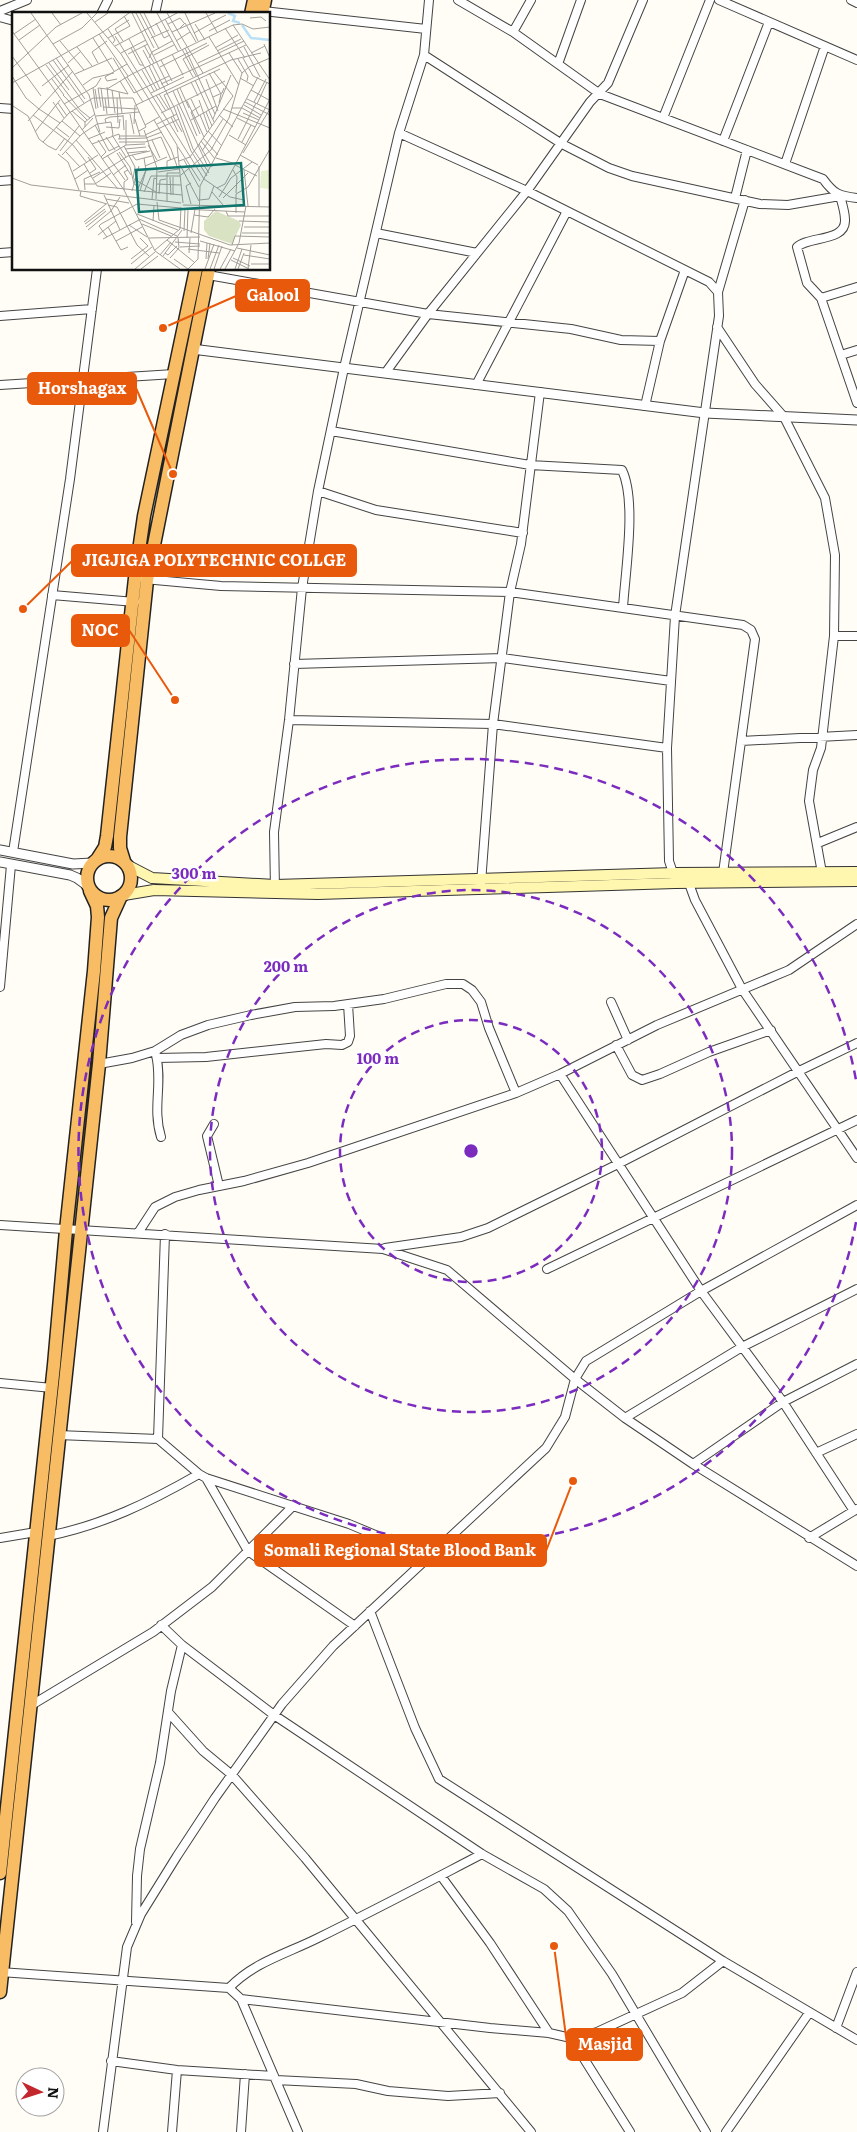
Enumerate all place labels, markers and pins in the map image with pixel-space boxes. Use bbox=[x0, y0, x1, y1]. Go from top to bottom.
callout: Galool bbox=[236, 280, 309, 311]
callout: Horshagax bbox=[28, 373, 136, 404]
callout: JIGJIGA POLYTECHNIC COLLGE bbox=[72, 545, 356, 576]
callout: NOC bbox=[72, 615, 129, 646]
centre of rings bbox=[462, 1142, 480, 1160]
callout: Somali Regional State Blood Bank bbox=[255, 1535, 546, 1566]
callout: Masjid bbox=[567, 2029, 642, 2060]

